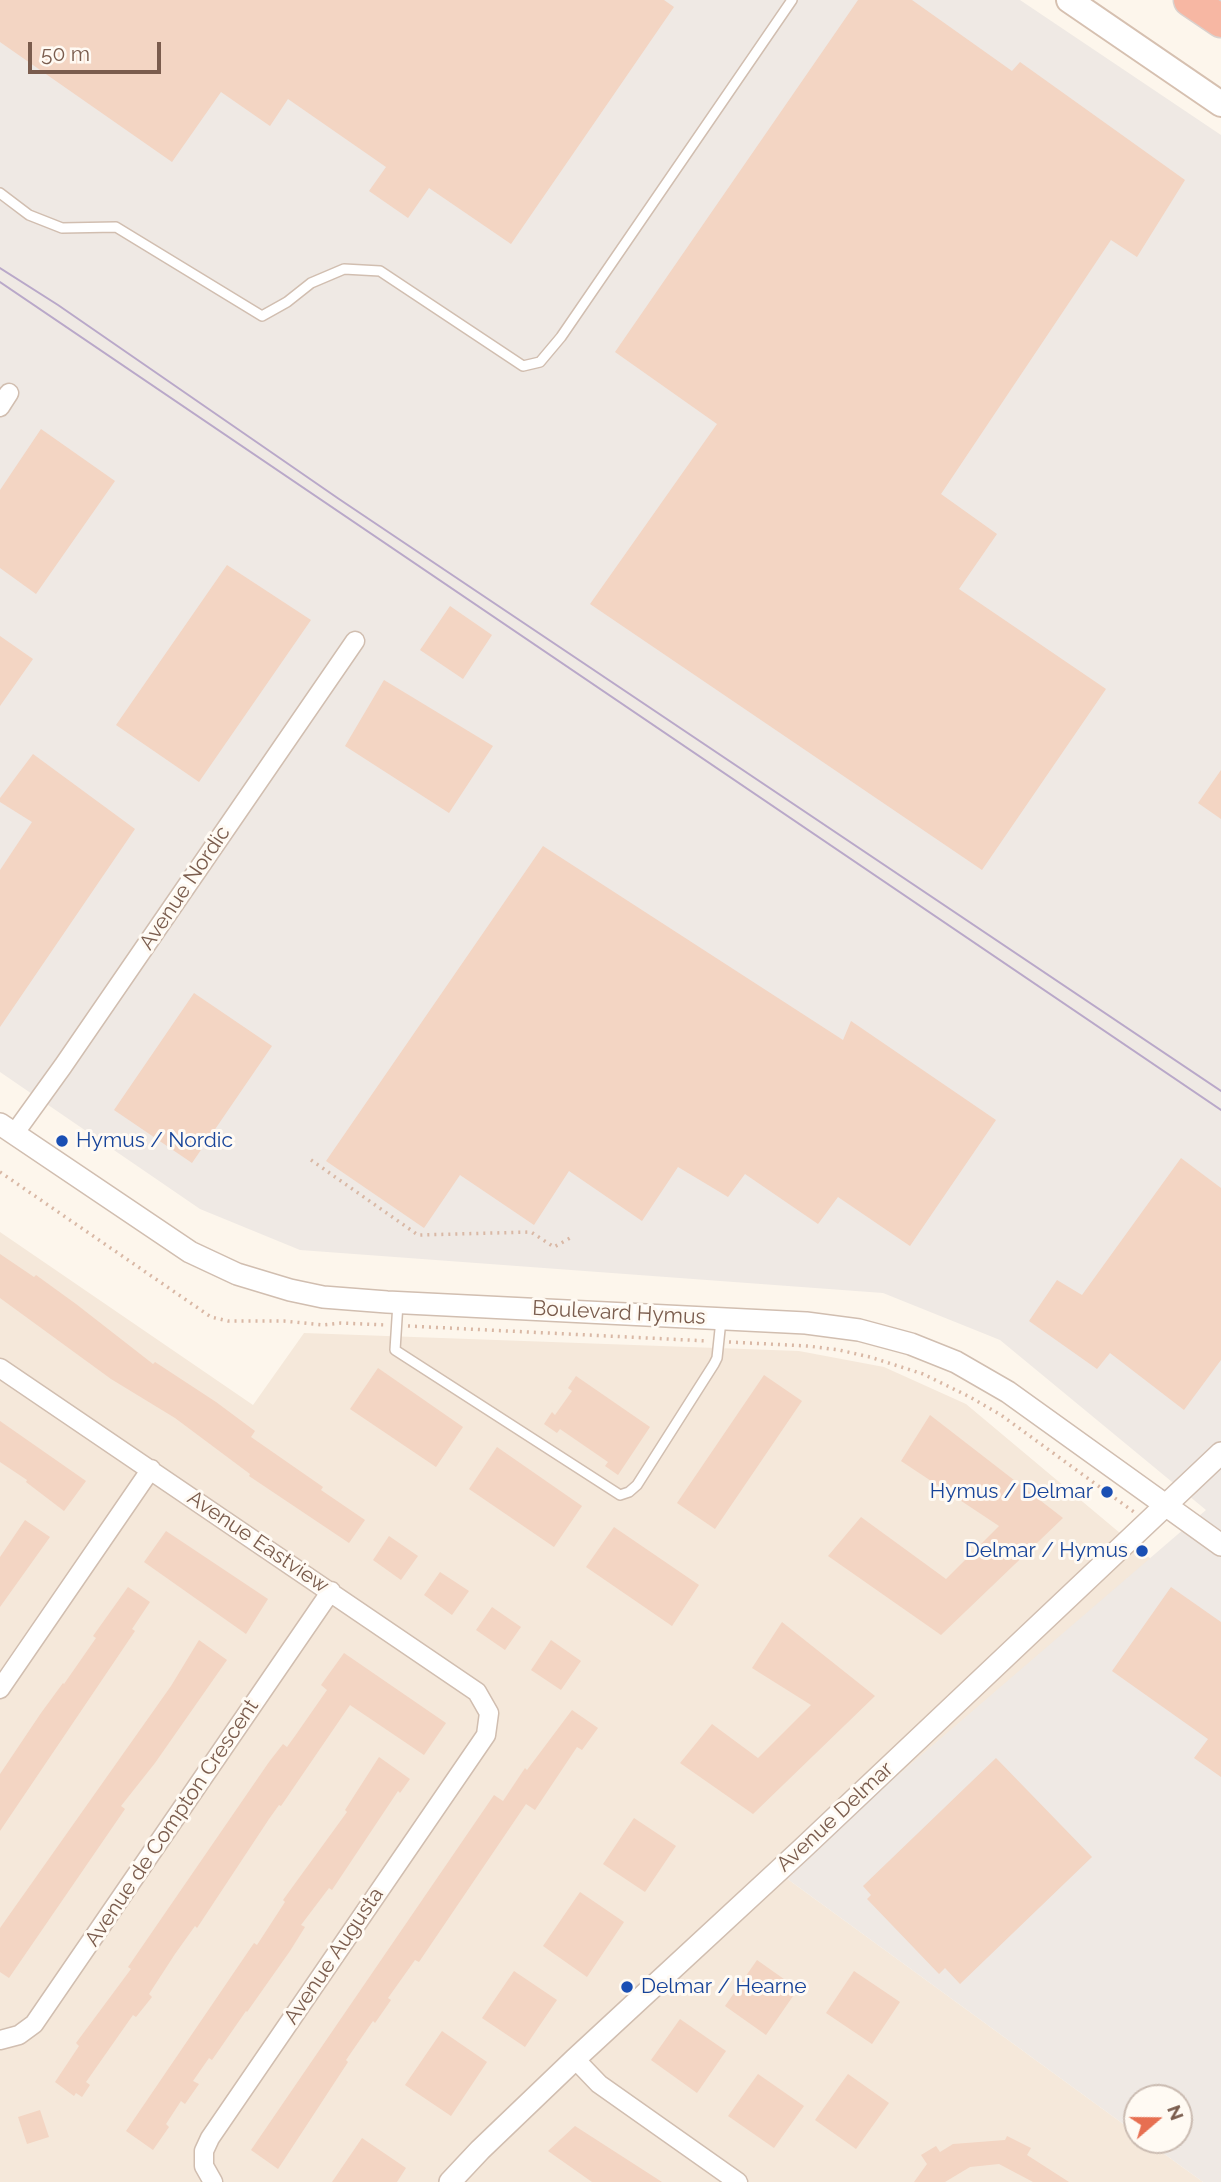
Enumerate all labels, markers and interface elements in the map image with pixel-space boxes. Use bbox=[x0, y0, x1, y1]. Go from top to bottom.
scale bar bbox=[32, 28, 164, 72]
text: 50 m bbox=[41, 41, 90, 66]
street label: Avenue Nordic bbox=[134, 821, 236, 955]
place label: Hymus / Nordic bbox=[76, 1128, 233, 1154]
marker: Hymus / Nordic bbox=[54, 1133, 70, 1149]
street label: Boulevard Hymus bbox=[532, 1296, 706, 1330]
place label: Hymus / Delmar bbox=[930, 1479, 1093, 1505]
marker: Hymus / Delmar bbox=[1099, 1484, 1115, 1500]
street label: Avenue Eastview bbox=[182, 1485, 334, 1599]
place label: Delmar / Hymus bbox=[965, 1538, 1128, 1564]
marker: Delmar / Hymus bbox=[1134, 1543, 1150, 1559]
street label: Avenue de Compton Crescent bbox=[80, 1695, 264, 1951]
street label: Avenue Delmar bbox=[771, 1757, 899, 1877]
street label: Avenue Augusta bbox=[279, 1883, 389, 2029]
place label: Delmar / Hearne bbox=[641, 1974, 807, 2000]
marker: Delmar / Hearne bbox=[619, 1979, 635, 1995]
north arrow bbox=[1123, 2084, 1193, 2154]
text: N bbox=[1163, 2102, 1189, 2123]

